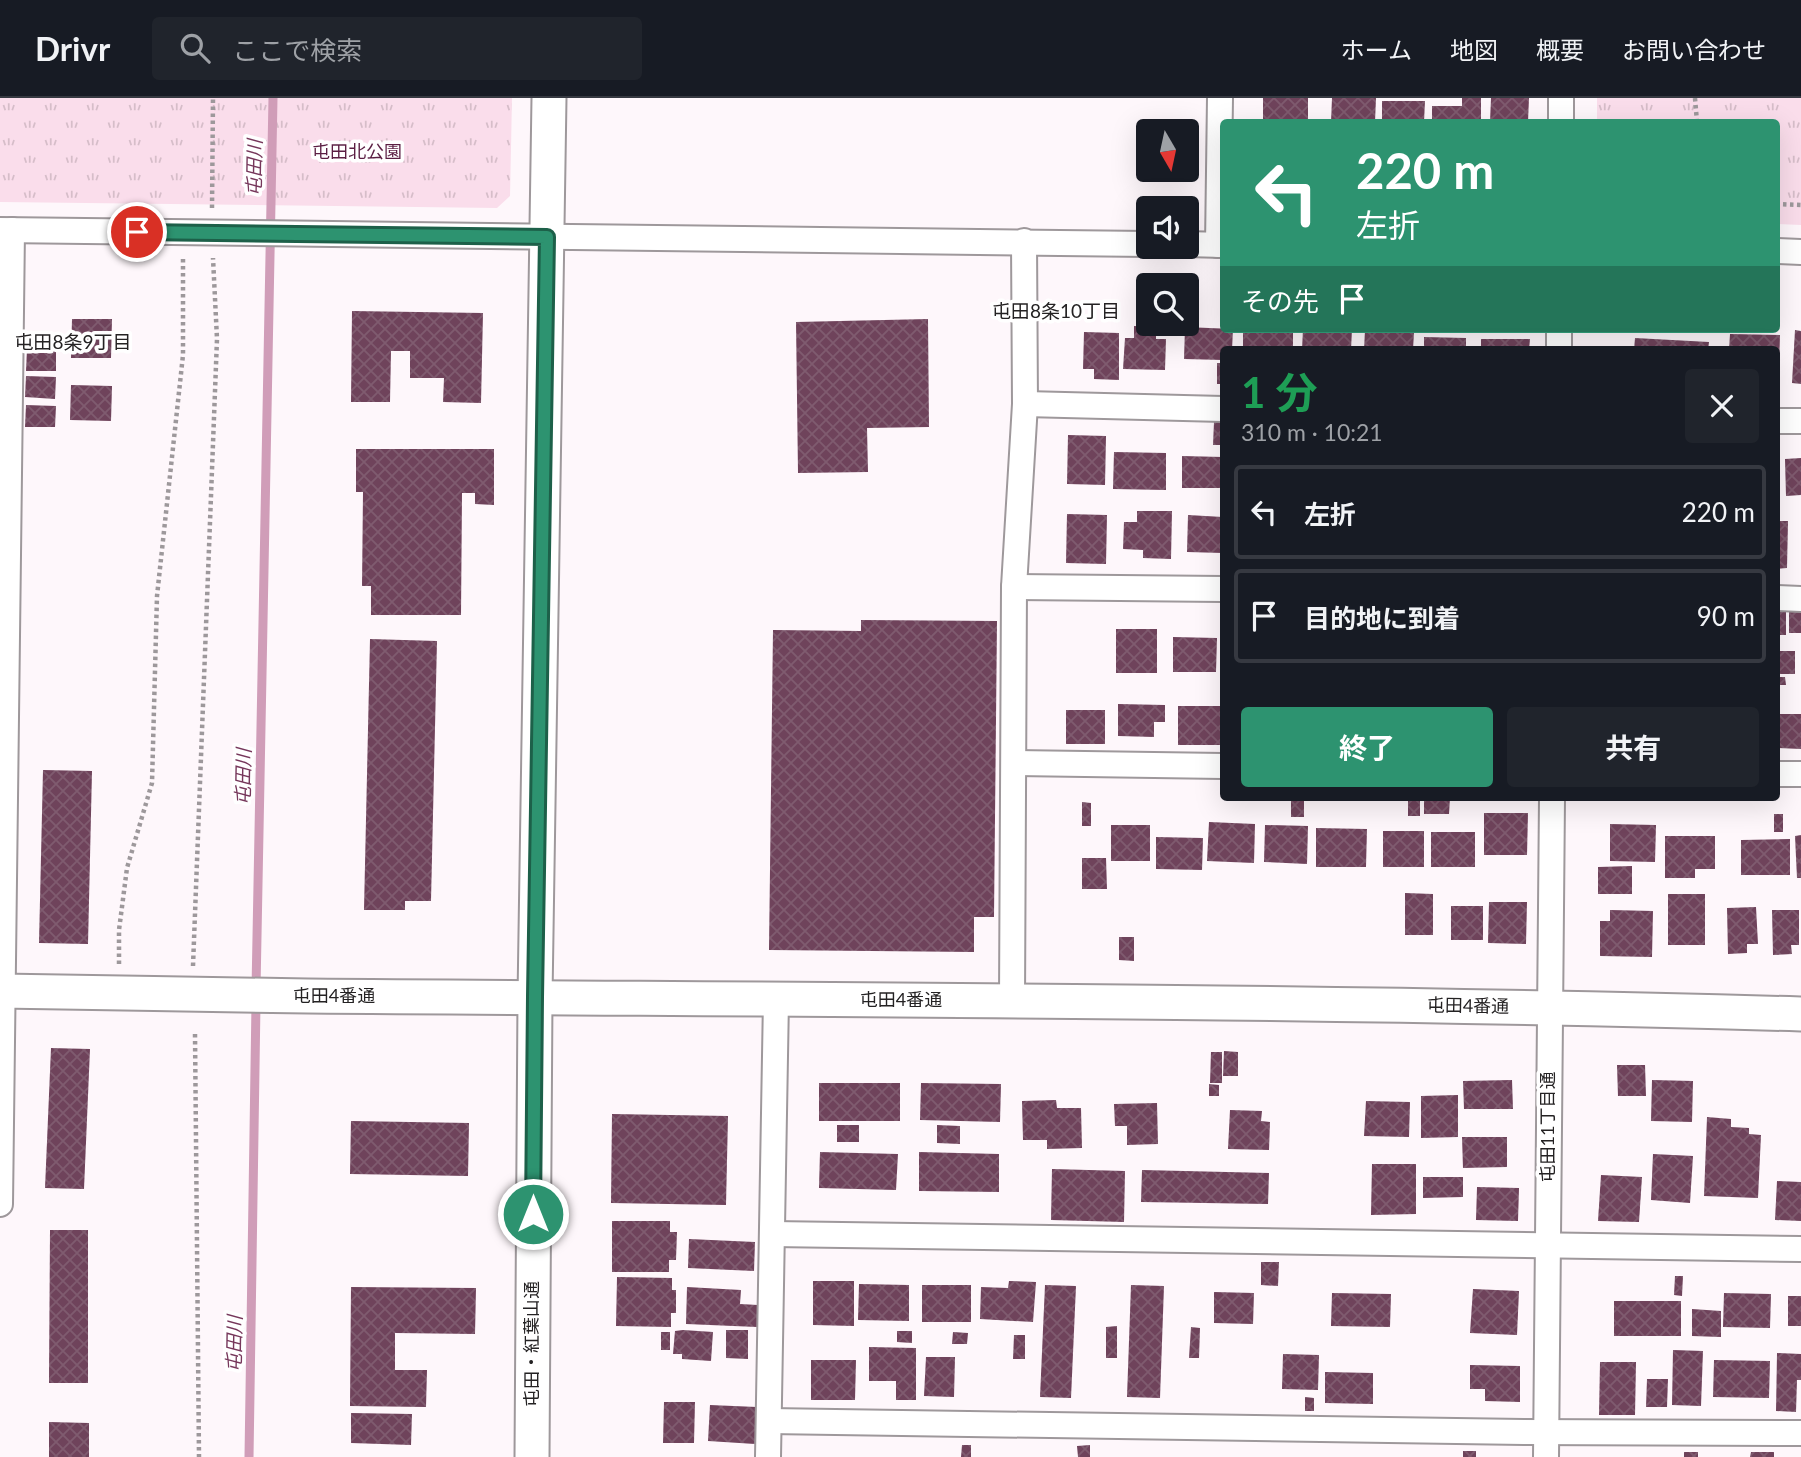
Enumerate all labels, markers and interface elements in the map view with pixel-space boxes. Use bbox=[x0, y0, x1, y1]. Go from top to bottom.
search box bbox=[152, 17, 642, 80]
text: Drivr bbox=[35, 28, 110, 68]
icon: search bbox=[176, 29, 214, 67]
text: ここで検索 bbox=[232, 34, 362, 66]
text: ホーム bbox=[1341, 35, 1412, 64]
text: 地図 bbox=[1450, 35, 1498, 64]
text: 概要 bbox=[1536, 35, 1584, 64]
text: お問い合わせ bbox=[1622, 35, 1766, 64]
north arrow bbox=[1136, 119, 1199, 182]
map controls bbox=[1136, 119, 1199, 336]
water label: 屯田川 bbox=[242, 137, 266, 197]
park label: 屯田北公園 bbox=[312, 140, 402, 162]
text: 220 m bbox=[1356, 141, 1494, 199]
icon: left bbox=[1241, 147, 1332, 238]
button: sound bbox=[1136, 196, 1199, 259]
pin bbox=[107, 202, 167, 262]
text: 左折 bbox=[1356, 205, 1420, 244]
icon: arrive bbox=[118, 213, 156, 251]
button: search bbox=[1136, 273, 1199, 336]
icon: arrive bbox=[1333, 280, 1371, 318]
text: その先 bbox=[1241, 285, 1319, 317]
district label: 屯田8条10丁目 bbox=[992, 299, 1120, 322]
district label: 屯田8条9丁目 bbox=[14, 330, 132, 353]
text: 1 分 bbox=[1241, 367, 1318, 417]
button: close bbox=[1685, 369, 1759, 443]
text: 310 m · 10:21 bbox=[1241, 418, 1383, 446]
icon: left bbox=[1245, 493, 1283, 531]
text: 220 m bbox=[1682, 496, 1755, 528]
text: 左折 bbox=[1304, 498, 1356, 530]
icon: arrive bbox=[1245, 597, 1283, 635]
text: 90 m bbox=[1697, 600, 1755, 632]
text: 目的地に到着 bbox=[1304, 602, 1460, 634]
button: 終了 bbox=[1241, 707, 1493, 787]
button: 共有 bbox=[1507, 707, 1759, 787]
water label: 屯田川 bbox=[231, 746, 255, 806]
street label: 屯田4番通 bbox=[293, 984, 375, 1006]
street label: 屯田4番通 bbox=[860, 988, 942, 1010]
street label: 屯田4番通 bbox=[1427, 993, 1509, 1017]
street label: 屯田11丁目通 bbox=[1536, 1072, 1558, 1182]
position arrow bbox=[496, 1177, 570, 1251]
street label: 屯田・紅葉山通 bbox=[520, 1281, 542, 1407]
water label: 屯田川 bbox=[222, 1313, 246, 1373]

